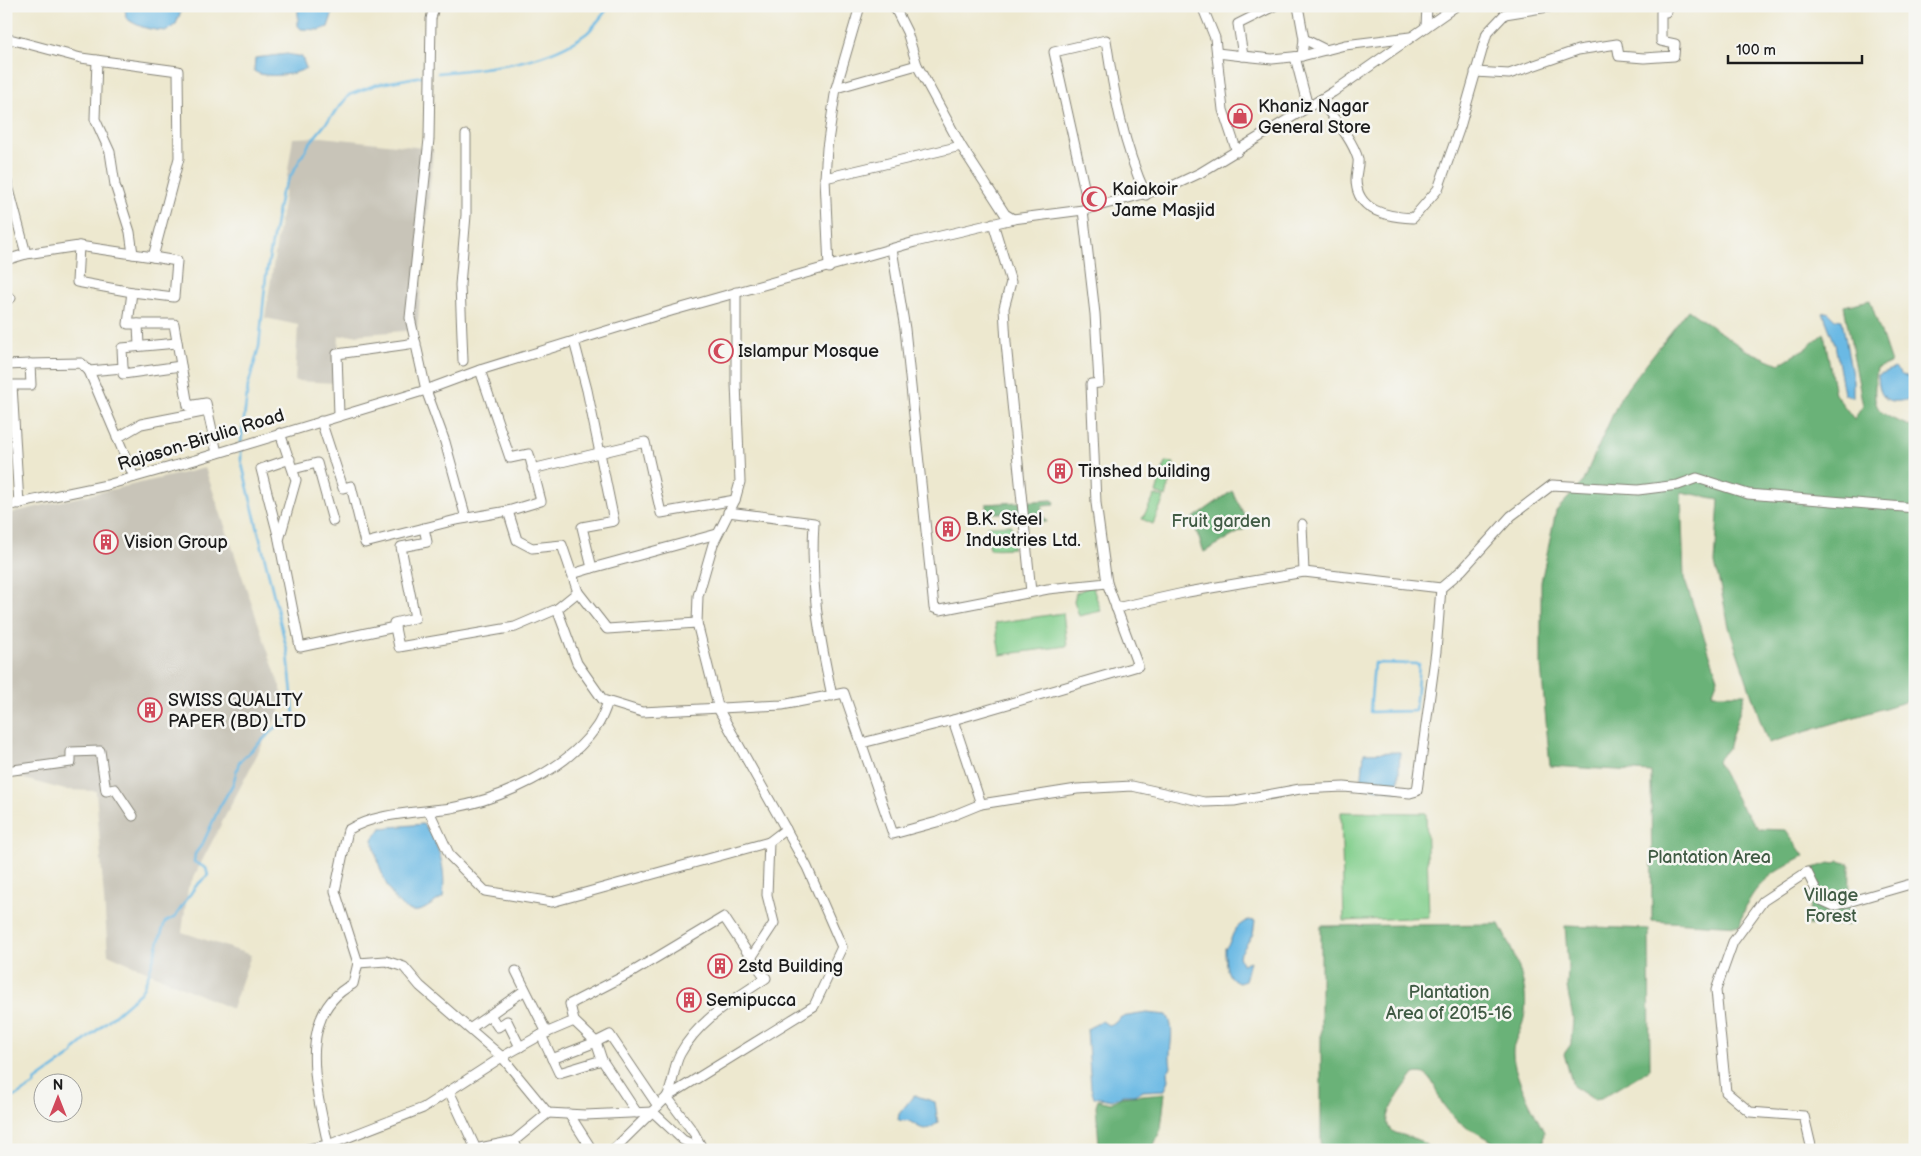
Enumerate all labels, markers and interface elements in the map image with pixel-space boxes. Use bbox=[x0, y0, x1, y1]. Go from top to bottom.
scale bar bbox=[1728, 32, 1862, 64]
text: 100 m bbox=[1736, 41, 1776, 60]
place label: Khaniz Nagar General Store bbox=[1258, 96, 1371, 138]
shop icon: Khaniz Nagar General Store bbox=[1227, 103, 1253, 129]
place label: Kaiakoir Jame Masjid bbox=[1112, 179, 1215, 221]
mosque icon: Kaiakoir Jame Masjid bbox=[1081, 186, 1107, 212]
mosque icon: Islampur Mosque bbox=[708, 338, 734, 364]
place label: Islampur Mosque bbox=[738, 341, 879, 362]
street label: Rajason-Birulia Road bbox=[115, 405, 287, 475]
building icon: Tinshed building bbox=[1047, 458, 1073, 484]
place label: Tinshed building bbox=[1078, 461, 1210, 482]
place label: B.K. Steel Industries Ltd. bbox=[966, 509, 1081, 551]
park label: Fruit garden bbox=[1171, 511, 1271, 532]
building icon: B.K. Steel Industries Ltd. bbox=[935, 516, 961, 542]
building icon: Vision Group bbox=[93, 529, 119, 555]
place label: Vision Group bbox=[124, 532, 228, 553]
place label: SWISS QUALITY PAPER (BD) LTD bbox=[168, 690, 306, 732]
building icon: SWISS QUALITY PAPER (BD) LTD bbox=[137, 697, 163, 723]
park label: Plantation Area bbox=[1647, 847, 1771, 868]
park label: Village Forest bbox=[1804, 885, 1859, 927]
building icon: 2std Building bbox=[707, 953, 733, 979]
place label: 2std Building bbox=[738, 956, 843, 977]
park label: Plantation Area of 2015-16 bbox=[1386, 982, 1512, 1024]
building icon: Semipucca bbox=[676, 987, 702, 1013]
place label: Semipucca bbox=[706, 990, 796, 1011]
north arrow bbox=[32, 1074, 82, 1124]
text: N bbox=[53, 1077, 63, 1094]

